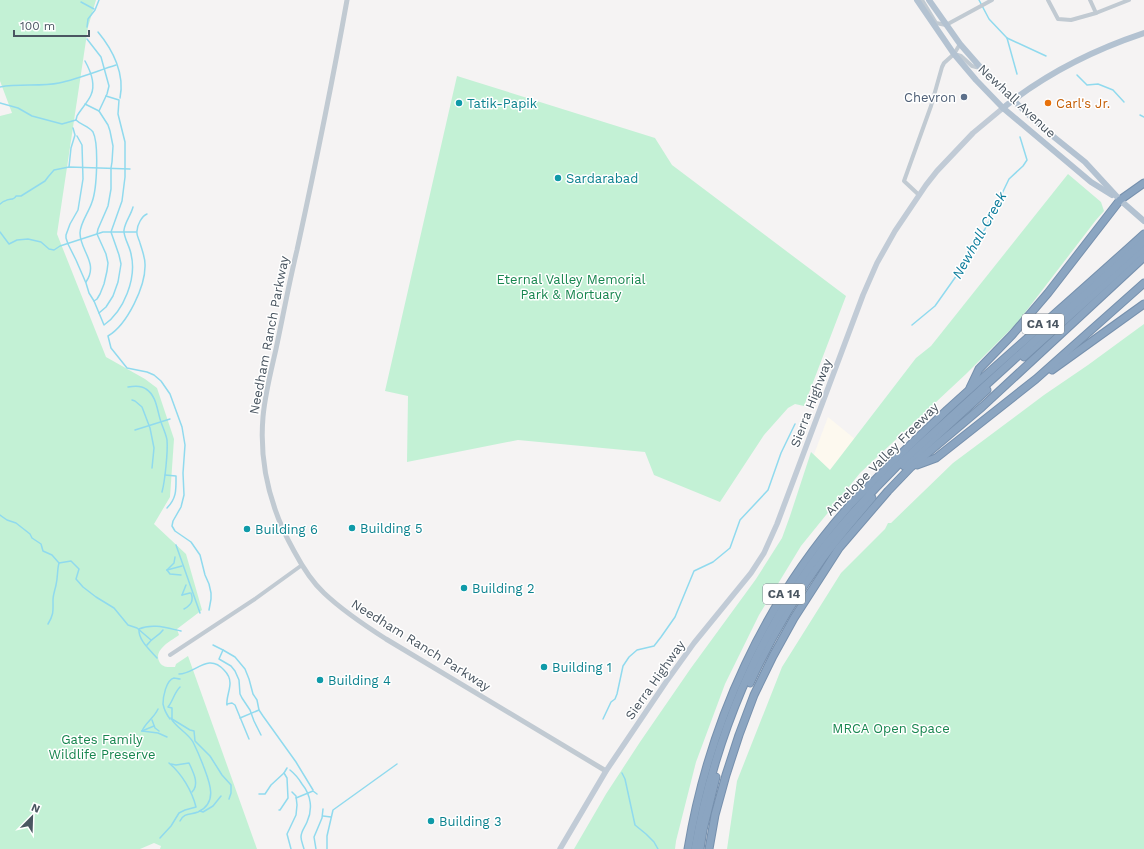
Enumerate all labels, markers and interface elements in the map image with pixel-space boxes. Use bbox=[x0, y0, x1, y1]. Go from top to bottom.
scale bar bbox=[14, 12, 89, 38]
text: 100 m bbox=[20, 19, 55, 33]
street label: Newhall Avenue bbox=[975, 61, 1059, 141]
place label: Chevron bbox=[904, 90, 956, 105]
marker: Chevron bbox=[959, 92, 969, 102]
place label: Tatik-Papik bbox=[467, 96, 538, 111]
place label: Carl's Jr. bbox=[1056, 96, 1110, 111]
marker: Tatik-Papik bbox=[454, 98, 464, 108]
marker: Carl's Jr. bbox=[1043, 98, 1053, 108]
place label: Sardarabad bbox=[566, 171, 638, 186]
marker: Sardarabad bbox=[553, 173, 563, 183]
water label: Newhall Creek bbox=[949, 188, 1010, 281]
street label: Needham Ranch Parkway bbox=[246, 254, 292, 415]
park label: Eternal Valley Memorial Park & Mortuary bbox=[497, 272, 645, 302]
road number: CA 14 bbox=[1022, 314, 1064, 334]
street label: Sierra Highway bbox=[787, 356, 835, 449]
street label: Antelope Valley Freeway bbox=[822, 399, 942, 519]
place label: Building 5 bbox=[360, 521, 423, 536]
place label: Building 6 bbox=[255, 522, 318, 537]
marker: Building 5 bbox=[347, 523, 357, 533]
marker: Building 6 bbox=[242, 524, 252, 534]
place label: Building 2 bbox=[472, 581, 535, 596]
marker: Building 2 bbox=[459, 583, 469, 593]
road number: CA 14 bbox=[763, 584, 805, 604]
street label: Needham Ranch Parkway bbox=[349, 596, 493, 694]
street label: Sierra Highway bbox=[622, 637, 688, 723]
place label: Building 1 bbox=[552, 660, 612, 675]
marker: Building 1 bbox=[539, 662, 549, 672]
place label: Building 4 bbox=[328, 673, 391, 688]
marker: Building 4 bbox=[315, 675, 325, 685]
park label: MRCA Open Space bbox=[832, 721, 950, 736]
park label: Gates Family Wildlife Preserve bbox=[49, 732, 155, 762]
north arrow bbox=[12, 797, 52, 837]
text: N bbox=[29, 801, 42, 816]
place label: Building 3 bbox=[439, 814, 502, 829]
marker: Building 3 bbox=[426, 816, 436, 826]

